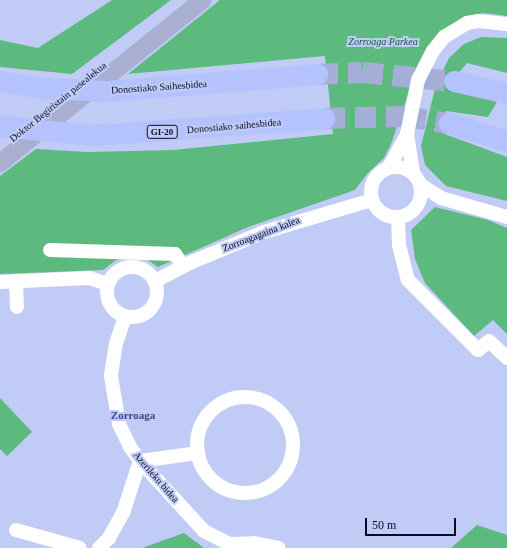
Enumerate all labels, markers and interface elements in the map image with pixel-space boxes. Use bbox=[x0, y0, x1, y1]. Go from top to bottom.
park label: Zorroaga Parkea bbox=[348, 36, 418, 48]
street label: Doktor Begiristain pasealekua bbox=[7, 59, 109, 145]
street label: Donostiako Saihesbidea bbox=[111, 78, 207, 96]
street label: Donostiako saihesbidea bbox=[186, 116, 282, 136]
road number: GI-20 bbox=[146, 125, 178, 139]
street label: Zorroagagaina kalea bbox=[221, 214, 301, 254]
district label: Zorroaga bbox=[111, 408, 155, 422]
street label: Azerileku bidea bbox=[131, 449, 181, 505]
scale bar bbox=[367, 510, 458, 536]
text: 50 m bbox=[372, 518, 396, 532]

